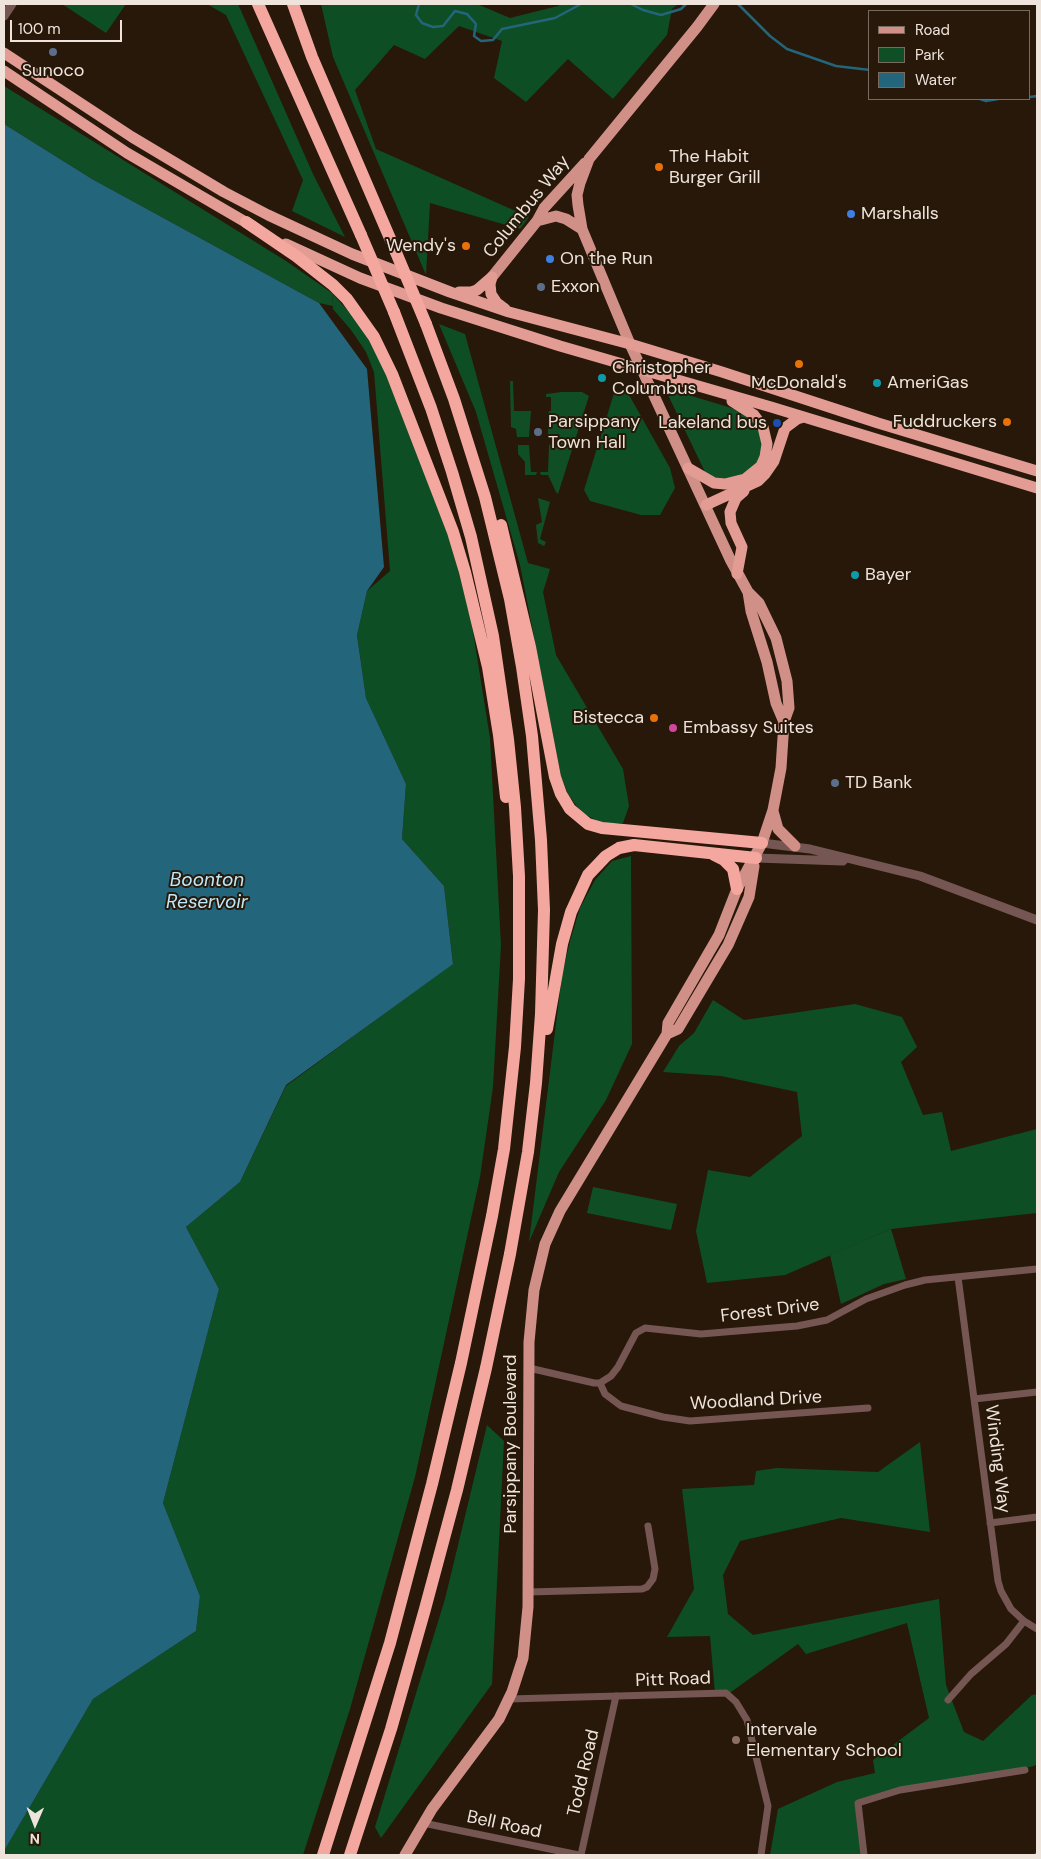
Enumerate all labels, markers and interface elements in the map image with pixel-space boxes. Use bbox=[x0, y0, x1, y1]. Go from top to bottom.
scale bar bbox=[12, 10, 125, 42]
legend bbox=[868, 10, 1031, 100]
text: 100 m bbox=[18, 19, 61, 39]
text: Road bbox=[915, 20, 950, 40]
text: Park bbox=[915, 45, 945, 65]
marker: Sunoco bbox=[47, 46, 59, 58]
place label: Sunoco bbox=[22, 60, 84, 82]
text: Water bbox=[915, 70, 956, 90]
place label: The Habit Burger Grill bbox=[669, 146, 761, 188]
street label: Columbus Way bbox=[479, 151, 575, 263]
marker: The Habit Burger Grill bbox=[653, 161, 665, 173]
place label: Marshalls bbox=[861, 203, 939, 225]
marker: Marshalls bbox=[845, 208, 857, 220]
place label: Wendy's bbox=[386, 235, 456, 257]
marker: Wendy's bbox=[460, 240, 472, 252]
place label: On the Run bbox=[560, 248, 653, 270]
marker: On the Run bbox=[544, 253, 556, 265]
place label: Exxon bbox=[551, 276, 600, 298]
marker: Exxon bbox=[535, 281, 547, 293]
place label: Christopher Columbus bbox=[612, 357, 711, 399]
marker: McDonald's bbox=[793, 358, 805, 370]
marker: Christopher Columbus bbox=[596, 372, 608, 384]
place label: McDonald's bbox=[751, 372, 847, 394]
place label: AmeriGas bbox=[887, 372, 969, 394]
marker: AmeriGas bbox=[871, 377, 883, 389]
place label: Parsippany Town Hall bbox=[548, 411, 640, 454]
place label: Fuddruckers bbox=[893, 411, 997, 433]
place label: Lakeland bus bbox=[658, 412, 767, 434]
marker: Fuddruckers bbox=[1001, 416, 1013, 428]
marker: Lakeland bus bbox=[771, 417, 783, 429]
marker: Parsippany Town Hall bbox=[532, 426, 544, 438]
place label: Bayer bbox=[865, 564, 911, 586]
marker: Bayer bbox=[849, 569, 861, 581]
place label: Bistecca bbox=[573, 707, 644, 729]
marker: Bistecca bbox=[648, 712, 660, 724]
place label: Embassy Suites bbox=[683, 717, 814, 739]
marker: Embassy Suites bbox=[667, 722, 679, 734]
place label: TD Bank bbox=[845, 772, 912, 794]
marker: TD Bank bbox=[829, 777, 841, 789]
water label: Boonton Reservoir bbox=[166, 870, 248, 914]
street label: Forest Drive bbox=[719, 1294, 821, 1328]
street label: Parsippany Boulevard bbox=[500, 1354, 522, 1534]
street label: Woodland Drive bbox=[690, 1387, 822, 1415]
street label: Winding Way bbox=[980, 1404, 1014, 1514]
street label: Pitt Road bbox=[635, 1668, 711, 1692]
place label: Intervale Elementary School bbox=[746, 1719, 902, 1762]
street label: Todd Road bbox=[564, 1727, 604, 1819]
marker: Intervale Elementary School bbox=[730, 1734, 742, 1746]
north arrow bbox=[10, 1799, 60, 1849]
street label: Bell Road bbox=[465, 1807, 543, 1843]
text: N bbox=[29, 1830, 40, 1848]

